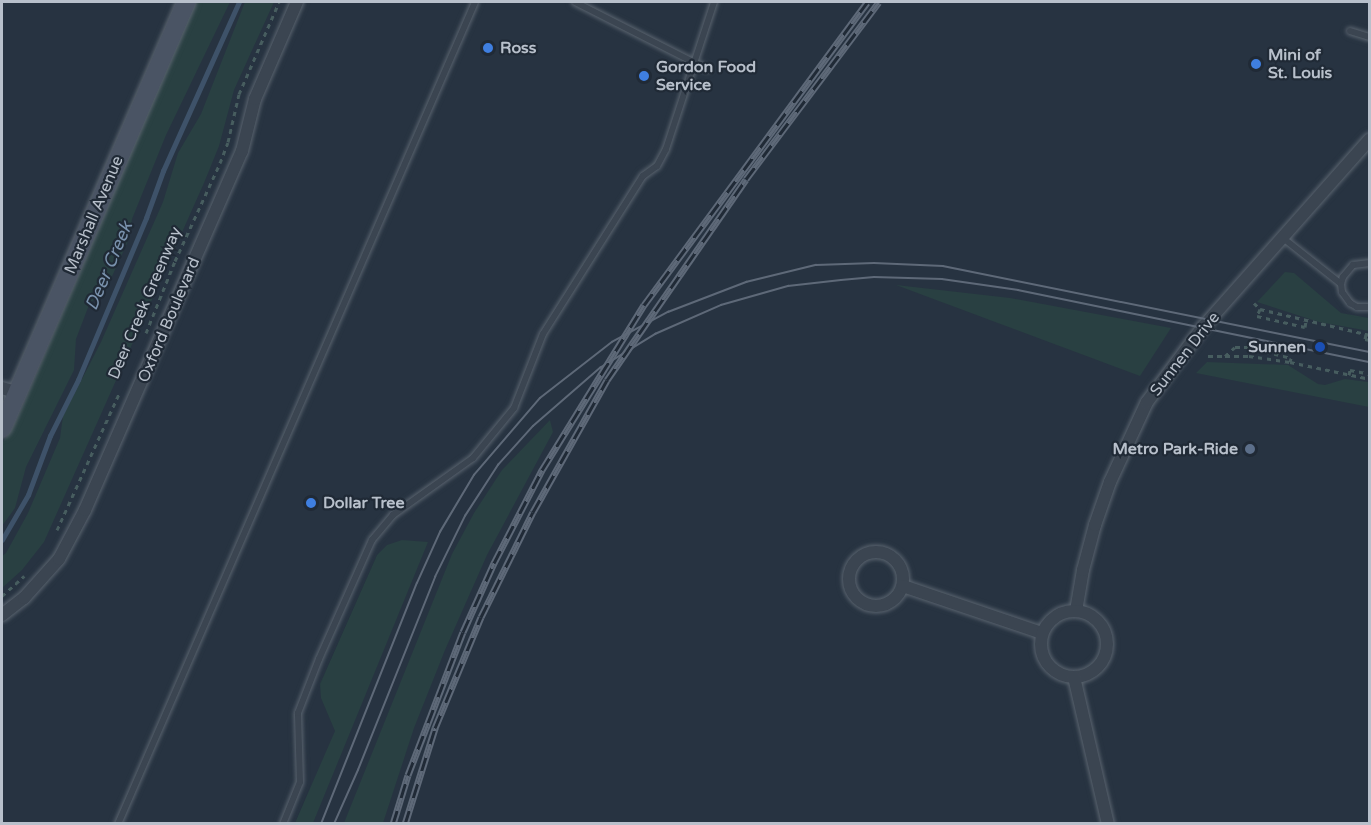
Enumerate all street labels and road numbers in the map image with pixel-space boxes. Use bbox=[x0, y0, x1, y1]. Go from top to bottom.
street label: Marshall Avenue bbox=[60, 153, 128, 277]
street label: Deer Creek Greenway bbox=[104, 224, 186, 382]
street label: Oxford Boulevard bbox=[134, 255, 204, 385]
street label: Sunnen Drive bbox=[1146, 308, 1224, 400]

